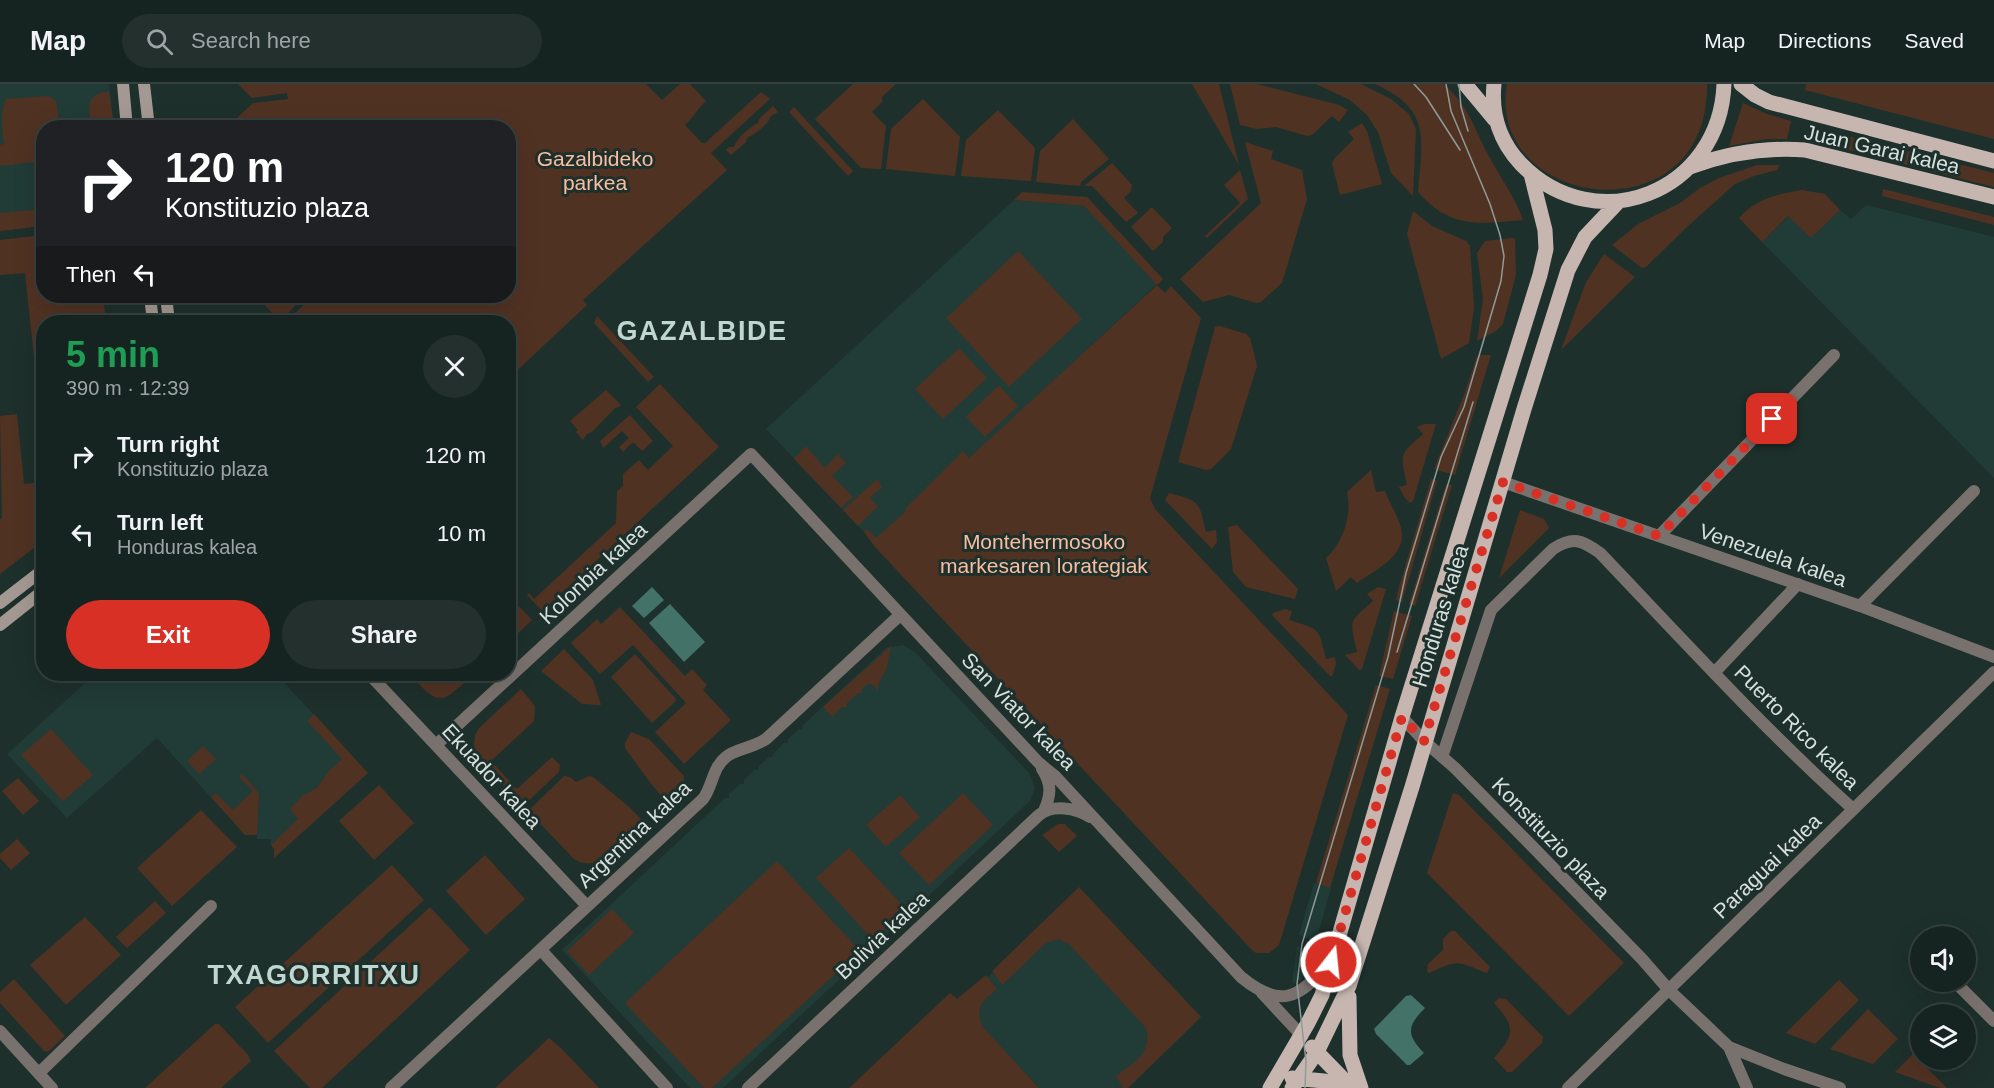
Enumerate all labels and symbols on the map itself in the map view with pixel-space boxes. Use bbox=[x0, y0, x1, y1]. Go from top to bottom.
street label: Juan Garai kalea bbox=[1802, 120, 1962, 178]
park label: Gazalbideko parkea bbox=[537, 147, 653, 194]
district label: GAZALBIDE bbox=[617, 316, 788, 346]
pin bbox=[1746, 393, 1797, 444]
street label: Kolonbia kalea bbox=[535, 517, 651, 628]
street label: Venezuela kalea bbox=[1696, 519, 1850, 591]
park label: Montehermosoko markesaren lorategiak bbox=[940, 530, 1148, 577]
street label: Honduras kalea bbox=[1407, 542, 1473, 690]
street label: San Viator kalea bbox=[957, 648, 1081, 775]
street label: Puerto Rico kalea bbox=[1730, 660, 1864, 794]
street label: Ekuador kalea bbox=[438, 719, 546, 833]
street label: Konstituzio plaza bbox=[1488, 773, 1615, 903]
street label: Argentina kalea bbox=[573, 776, 695, 892]
street label: Paraguai kalea bbox=[1709, 809, 1826, 923]
street label: Bolivia kalea bbox=[831, 886, 933, 984]
position arrow bbox=[1299, 930, 1363, 994]
district label: TXAGORRITXU bbox=[207, 960, 421, 990]

